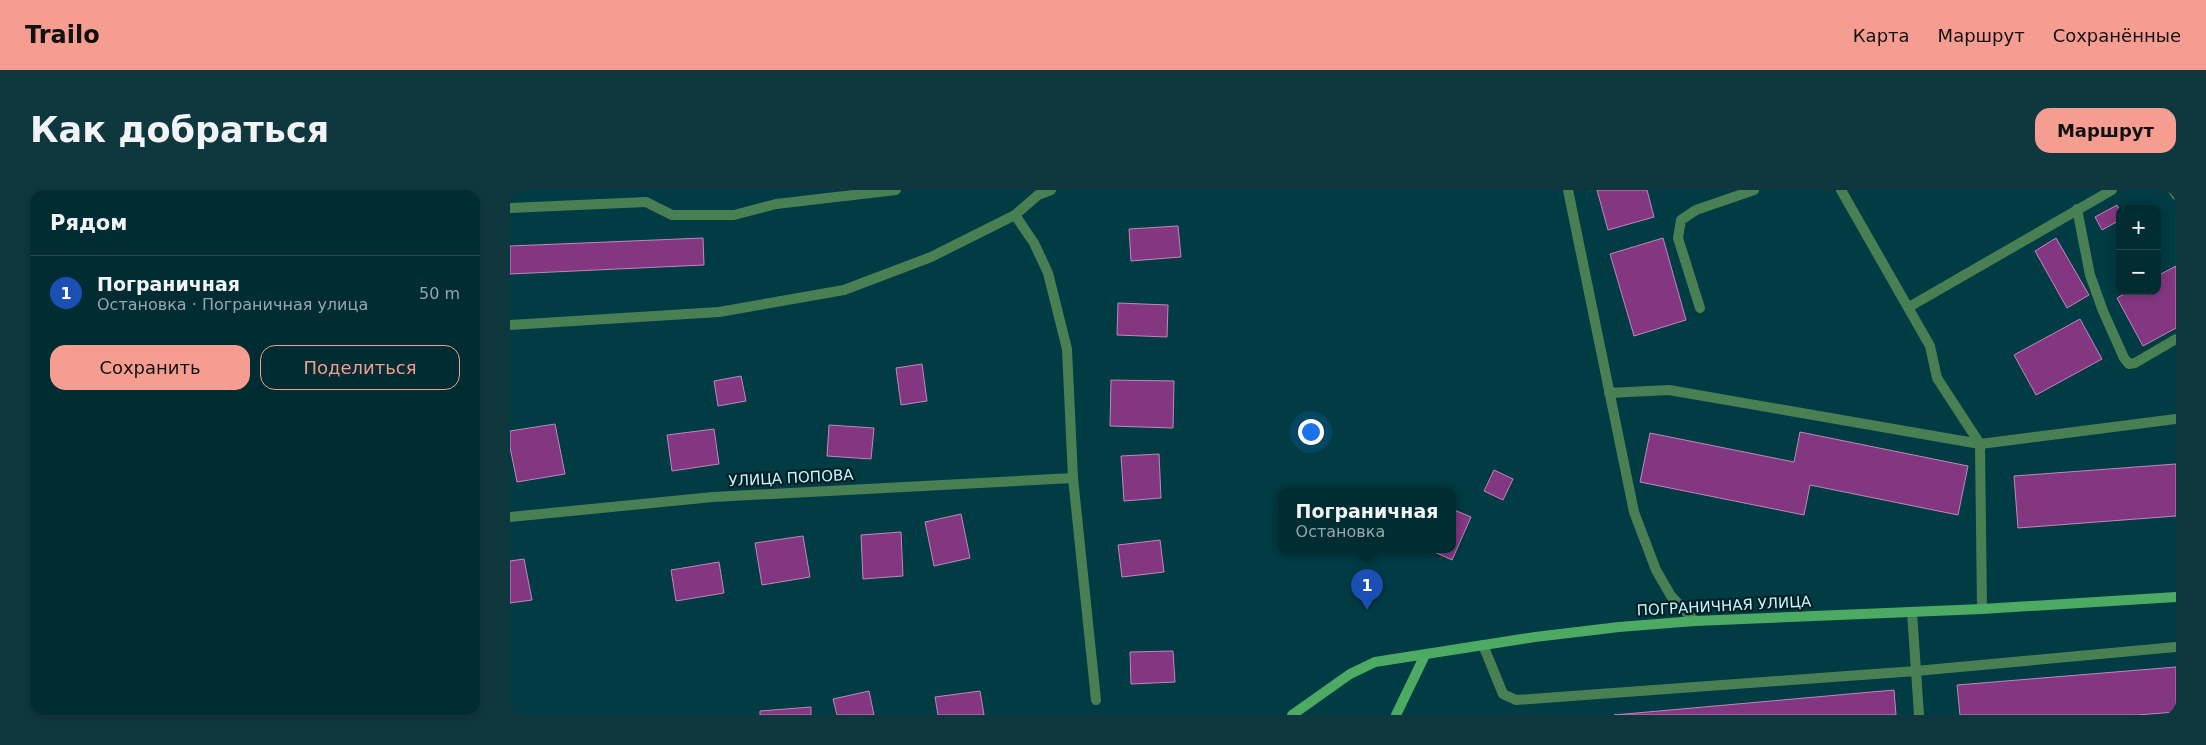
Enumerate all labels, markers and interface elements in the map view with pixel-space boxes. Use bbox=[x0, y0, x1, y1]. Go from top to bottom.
text: Trailo bbox=[25, 21, 100, 49]
text: Карта bbox=[1853, 25, 1910, 46]
text: Маршрут bbox=[1938, 25, 2025, 46]
text: Сохранённые bbox=[2053, 25, 2181, 46]
button: Маршрут bbox=[2035, 108, 2176, 153]
text: Как добраться bbox=[30, 110, 329, 150]
map controls bbox=[2116, 205, 2161, 295]
button: + bbox=[2116, 205, 2161, 250]
text: Рядом bbox=[50, 211, 127, 235]
button: − bbox=[2116, 250, 2161, 295]
text: Пограничная bbox=[97, 273, 240, 295]
text: 1 bbox=[60, 284, 72, 303]
text: 50 m bbox=[419, 284, 460, 303]
text: Остановка · Пограничная улица bbox=[97, 295, 368, 314]
button: Сохранить bbox=[50, 345, 250, 390]
button: Поделиться bbox=[260, 345, 460, 390]
your location bbox=[1298, 419, 1324, 445]
street label: УЛИЦА ПОПОВА bbox=[728, 466, 855, 490]
popup bbox=[1278, 488, 1456, 553]
text: Пограничная bbox=[1296, 500, 1438, 522]
text: Остановка bbox=[1296, 522, 1385, 541]
pin: 1 bbox=[1351, 569, 1383, 610]
street label: ПОГРАНИЧНАЯ УЛИЦА bbox=[1636, 592, 1812, 620]

